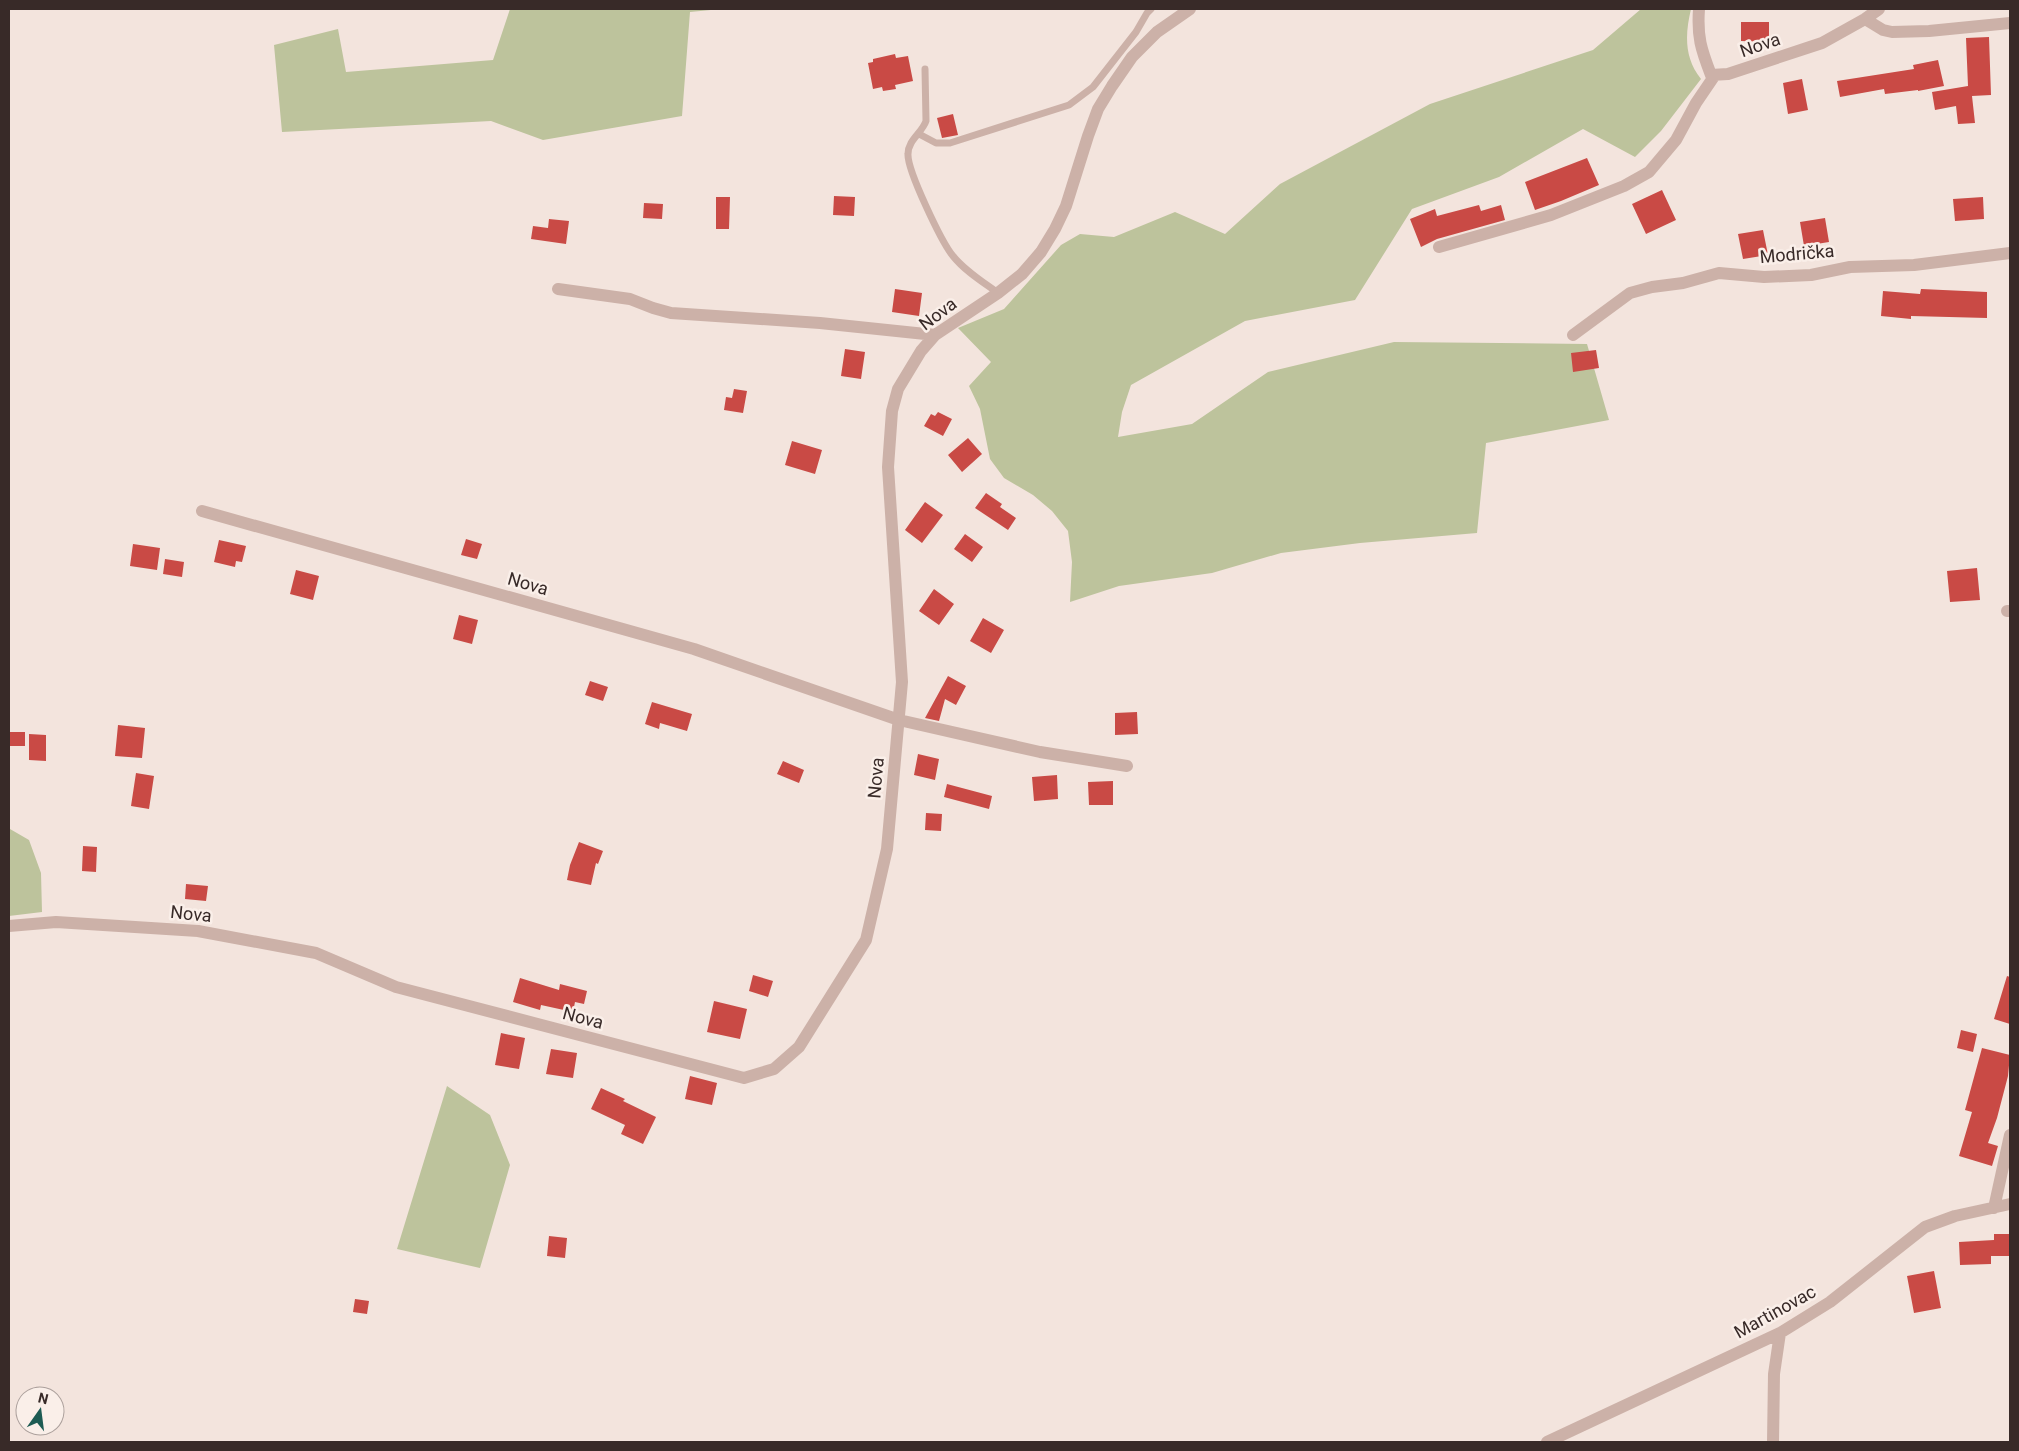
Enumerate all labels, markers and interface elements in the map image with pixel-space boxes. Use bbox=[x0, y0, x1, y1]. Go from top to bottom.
street label: Nova bbox=[1737, 28, 1783, 61]
street label: Modrička bbox=[1759, 240, 1835, 267]
street label: Nova bbox=[915, 293, 961, 334]
street label: Nova bbox=[505, 568, 551, 599]
street label: Nova bbox=[863, 756, 888, 799]
street label: Nova bbox=[169, 901, 213, 926]
street label: Nova bbox=[560, 1002, 606, 1033]
street label: Martinovac bbox=[1730, 1281, 1819, 1343]
north arrow bbox=[15, 1386, 65, 1436]
text: N bbox=[36, 1389, 50, 1407]

